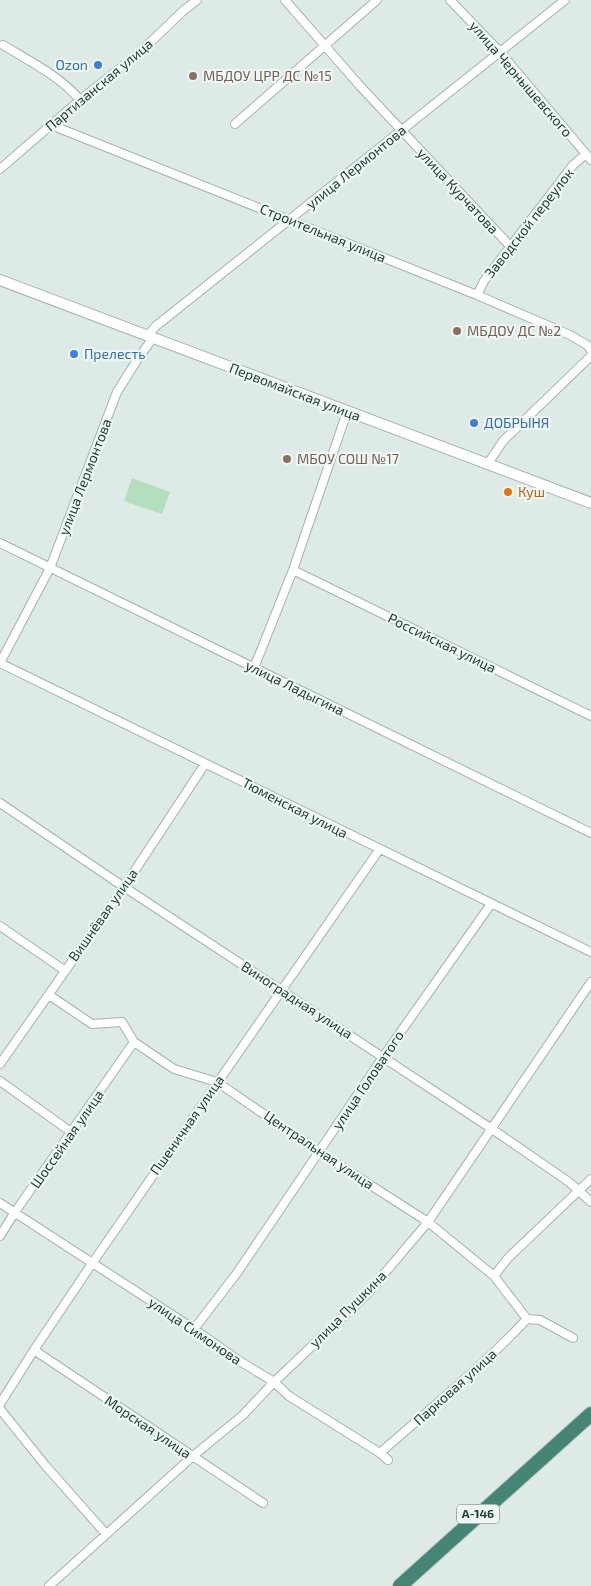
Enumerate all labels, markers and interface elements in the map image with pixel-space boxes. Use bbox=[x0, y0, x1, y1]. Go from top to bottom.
street label: улица Чернышевского bbox=[466, 17, 576, 140]
street label: Партизанская улица bbox=[41, 35, 156, 135]
place label: Ozon bbox=[55, 56, 88, 73]
marker: Ozon bbox=[92, 59, 104, 71]
place label: МБДОУ ЦРР ДС №15 bbox=[203, 67, 332, 84]
marker: МБДОУ ЦРР ДС №15 bbox=[187, 70, 199, 82]
street label: улица Лермонтова bbox=[302, 121, 409, 212]
street label: улица Курчатова bbox=[414, 144, 503, 237]
street label: Заводской переулок bbox=[481, 164, 577, 281]
street label: Строительная улица bbox=[258, 199, 389, 266]
place label: МБДОУ ДС №2 bbox=[467, 322, 561, 339]
marker: МБДОУ ДС №2 bbox=[451, 325, 463, 337]
place label: Прелесть bbox=[84, 345, 146, 362]
marker: Прелесть bbox=[68, 348, 80, 360]
street label: Первомайская улица bbox=[227, 359, 363, 424]
place label: ДОБРЫНЯ bbox=[484, 414, 549, 431]
street label: улица Лермонтова bbox=[54, 416, 115, 538]
marker: ДОБРЫНЯ bbox=[468, 417, 480, 429]
place label: МБОУ СОШ №17 bbox=[297, 450, 399, 467]
marker: МБОУ СОШ №17 bbox=[281, 453, 293, 465]
place label: Куш bbox=[518, 483, 545, 500]
marker: Куш bbox=[502, 486, 514, 498]
street label: Российская улица bbox=[385, 609, 499, 676]
street label: улица Ладыгина bbox=[243, 656, 347, 719]
street label: Тюменская улица bbox=[240, 774, 351, 841]
street label: Вишнёвая улица bbox=[64, 865, 141, 964]
street label: Виноградная улица bbox=[238, 957, 356, 1042]
street label: улица Головатого bbox=[328, 1027, 407, 1132]
street label: Пшеничная улица bbox=[146, 1072, 227, 1178]
street label: Шоссейная улица bbox=[26, 1086, 107, 1191]
street label: Центральная улица bbox=[261, 1106, 377, 1193]
street label: улица Пушкина bbox=[306, 1267, 390, 1351]
street label: улица Симонова bbox=[146, 1293, 245, 1368]
street label: Парковая улица bbox=[410, 1345, 500, 1428]
street label: Морская улица bbox=[102, 1391, 195, 1462]
road number: А-146 bbox=[457, 1505, 499, 1524]

